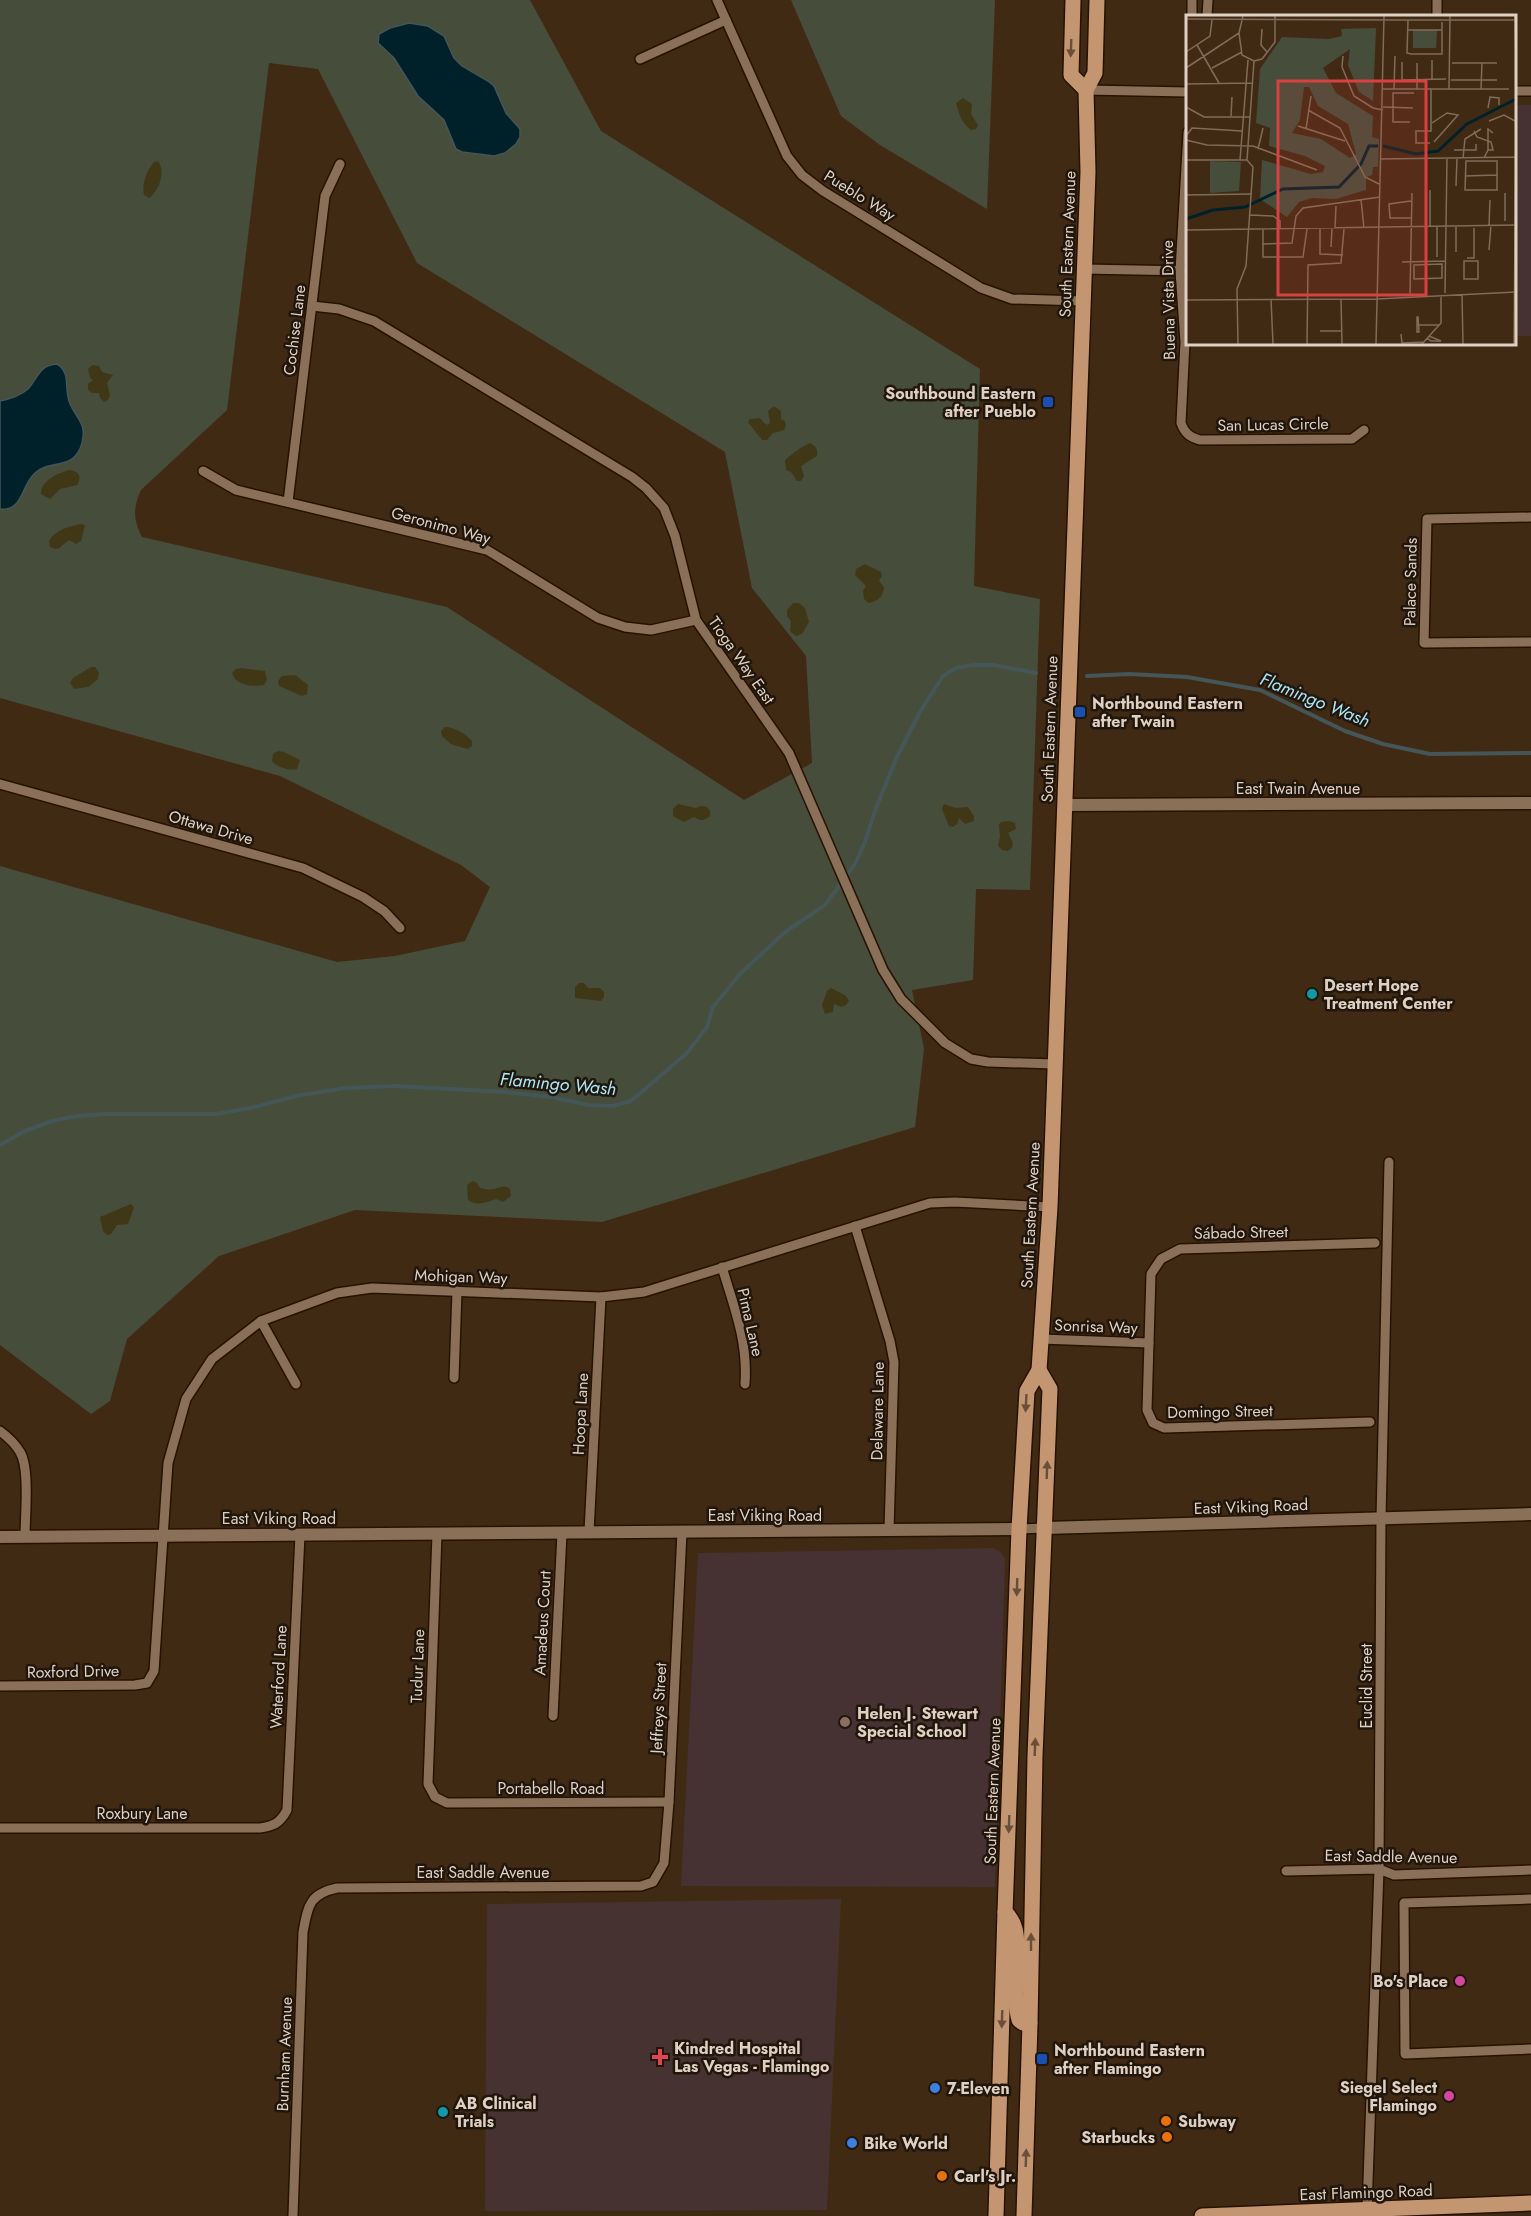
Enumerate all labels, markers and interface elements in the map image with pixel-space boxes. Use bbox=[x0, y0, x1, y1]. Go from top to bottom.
inset map bbox=[1186, 15, 1516, 345]
one-way arrow bbox=[1067, 38, 1076, 57]
street label: Pueblo Way bbox=[820, 164, 901, 227]
street label: South Eastern Avenue bbox=[1053, 170, 1082, 318]
street label: Buena Vista Drive bbox=[1156, 240, 1181, 360]
street label: Cochise Lane bbox=[278, 284, 311, 377]
place label: Southbound Eastern after Pueblo bbox=[885, 382, 1036, 423]
marker: Southbound Eastern after Pueblo bbox=[1041, 395, 1055, 409]
street label: San Lucas Circle bbox=[1217, 412, 1329, 437]
street label: Geronimo Way bbox=[389, 501, 494, 550]
street label: Palace Sands bbox=[1398, 538, 1423, 626]
street label: Tioga Way East bbox=[703, 612, 780, 709]
street label: South Eastern Avenue bbox=[1035, 655, 1064, 803]
water label: Flamingo Wash bbox=[1256, 666, 1374, 734]
place label: Northbound Eastern after Twain bbox=[1092, 692, 1243, 733]
marker: Northbound Eastern after Twain bbox=[1073, 705, 1087, 719]
street label: East Twain Avenue bbox=[1236, 777, 1360, 800]
street label: Ottawa Drive bbox=[166, 804, 256, 851]
place label: Desert Hope Treatment Center bbox=[1324, 974, 1453, 1015]
marker: Desert Hope Treatment Center bbox=[1305, 987, 1319, 1001]
water label: Flamingo Wash bbox=[499, 1066, 617, 1102]
street label: South Eastern Avenue bbox=[1015, 1141, 1046, 1289]
street label: Sábado Street bbox=[1194, 1220, 1288, 1245]
street label: Mohigan Way bbox=[414, 1263, 509, 1290]
street label: Pima Lane bbox=[731, 1286, 770, 1359]
street label: Sonrisa Way bbox=[1054, 1314, 1139, 1339]
street label: Delaware Lane bbox=[865, 1361, 890, 1461]
street label: Hoopa Lane bbox=[567, 1372, 594, 1456]
one-way arrow bbox=[1022, 1394, 1031, 1413]
street label: Domingo Street bbox=[1167, 1399, 1273, 1424]
one-way arrow bbox=[1042, 1460, 1051, 1479]
street label: East Viking Road bbox=[1193, 1493, 1309, 1520]
street label: East Viking Road bbox=[708, 1504, 822, 1527]
street label: East Viking Road bbox=[222, 1507, 336, 1530]
street label: Amadeus Court bbox=[528, 1570, 557, 1676]
one-way arrow bbox=[1013, 1577, 1022, 1596]
street label: Waterford Lane bbox=[264, 1625, 293, 1729]
street label: Tudur Lane bbox=[405, 1629, 430, 1703]
street label: Euclid Street bbox=[1355, 1643, 1378, 1728]
street label: Roxford Drive bbox=[27, 1659, 119, 1684]
street label: Jeffreys Street bbox=[645, 1662, 672, 1756]
place label: Helen J. Stewart Special School bbox=[857, 1702, 979, 1743]
marker: Helen J. Stewart Special School bbox=[838, 1715, 852, 1729]
street label: South Eastern Avenue bbox=[978, 1717, 1007, 1865]
one-way arrow bbox=[1031, 1737, 1040, 1756]
street label: Portabello Road bbox=[498, 1777, 604, 1800]
street label: Roxbury Lane bbox=[96, 1802, 188, 1825]
one-way arrow bbox=[1004, 1814, 1013, 1833]
street label: East Saddle Avenue bbox=[1324, 1844, 1458, 1869]
street label: East Saddle Avenue bbox=[417, 1861, 549, 1884]
one-way arrow bbox=[1026, 1932, 1036, 1951]
place label: Bo's Place bbox=[1373, 1970, 1448, 1993]
marker: Bo's Place bbox=[1453, 1974, 1467, 1988]
street label: Burnham Avenue bbox=[271, 1996, 298, 2112]
one-way arrow bbox=[998, 2009, 1007, 2028]
place label: Kindred Hospital Las Vegas - Flamingo bbox=[674, 2037, 829, 2078]
place label: Northbound Eastern after Flamingo bbox=[1054, 2039, 1205, 2080]
marker: Kindred Hospital Las Vegas - Flamingo bbox=[651, 2048, 669, 2066]
marker: Northbound Eastern after Flamingo bbox=[1035, 2052, 1049, 2066]
place label: Siegel Select Flamingo bbox=[1340, 2076, 1438, 2117]
place label: 7-Eleven bbox=[947, 2077, 1010, 2100]
marker: 7-Eleven bbox=[928, 2081, 942, 2095]
marker: Siegel Select Flamingo bbox=[1442, 2089, 1456, 2103]
place label: AB Clinical Trials bbox=[454, 2092, 537, 2133]
marker: AB Clinical Trials bbox=[436, 2105, 450, 2119]
place label: Subway bbox=[1178, 2110, 1237, 2133]
marker: Subway bbox=[1159, 2114, 1173, 2128]
place label: Starbucks bbox=[1081, 2126, 1155, 2149]
marker: Starbucks bbox=[1160, 2130, 1174, 2144]
place label: Bike World bbox=[864, 2132, 948, 2155]
marker: Bike World bbox=[845, 2136, 859, 2150]
one-way arrow bbox=[1022, 2148, 1031, 2167]
place label: Carl's Jr. bbox=[954, 2165, 1016, 2188]
marker: Carl's Jr. bbox=[935, 2169, 949, 2183]
street label: East Flamingo Road bbox=[1299, 2179, 1433, 2206]

